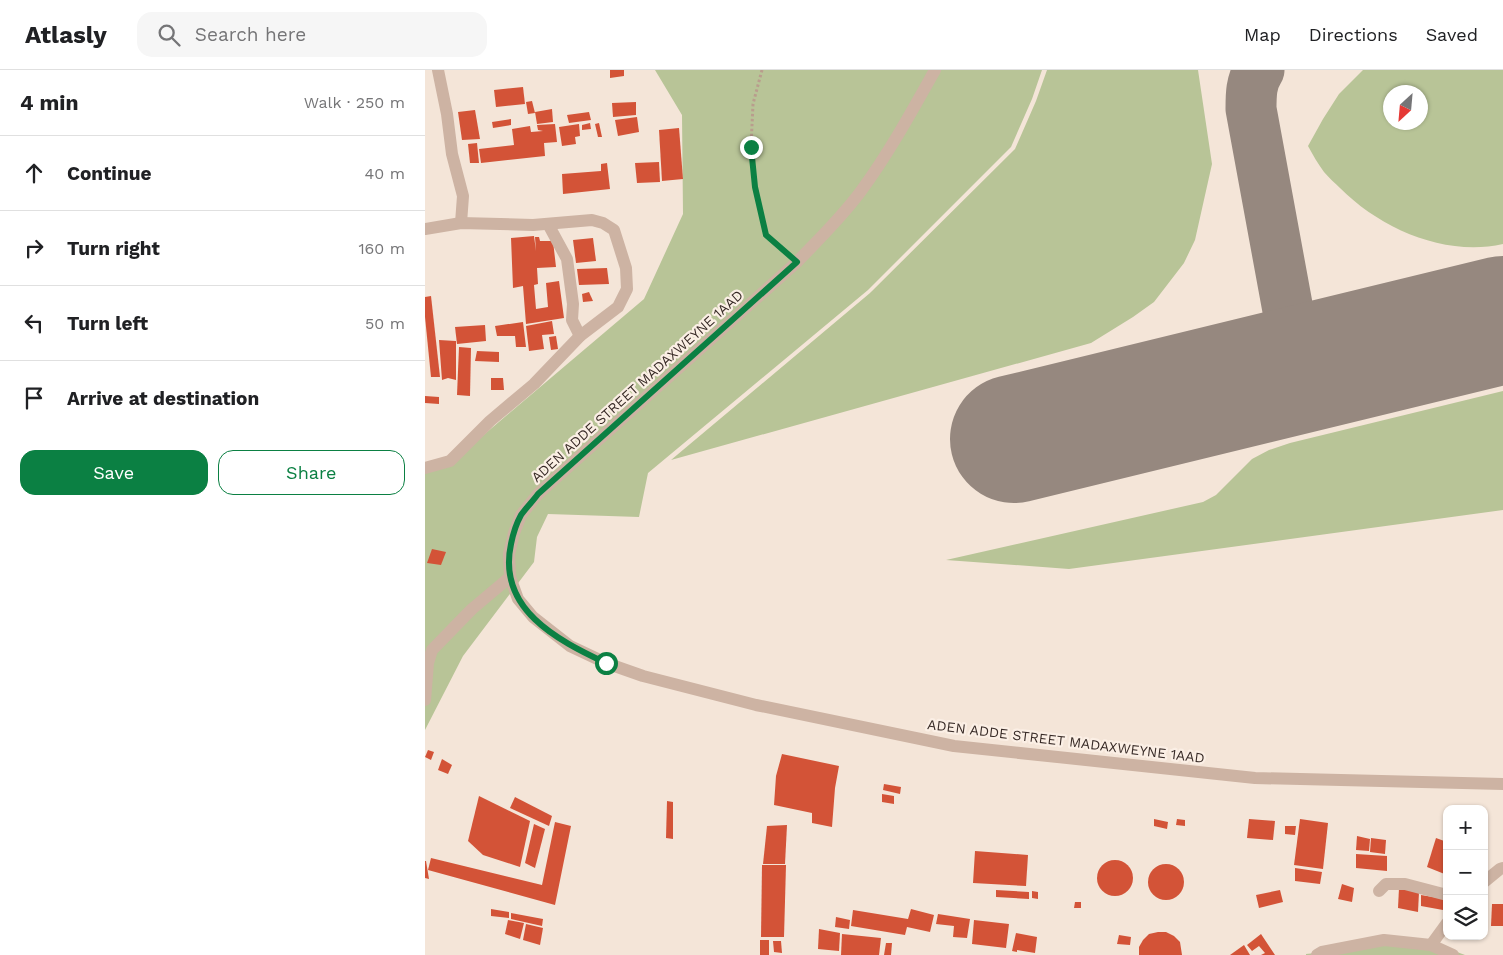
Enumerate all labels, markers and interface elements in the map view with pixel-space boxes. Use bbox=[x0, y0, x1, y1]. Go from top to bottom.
search box bbox=[137, 12, 487, 57]
text: Atlasly bbox=[25, 21, 107, 49]
icon: search bbox=[155, 21, 183, 49]
text: Search here bbox=[195, 23, 306, 46]
text: Map bbox=[1244, 24, 1281, 45]
text: Directions bbox=[1309, 24, 1398, 45]
text: Saved bbox=[1426, 24, 1478, 45]
north arrow bbox=[1383, 85, 1428, 130]
text: 4 min bbox=[20, 90, 78, 115]
text: Walk · 250 m bbox=[304, 93, 405, 112]
route end bbox=[740, 136, 763, 159]
icon: ahead bbox=[20, 159, 48, 187]
text: Continue bbox=[67, 162, 151, 185]
text: 40 m bbox=[365, 164, 405, 183]
icon: right bbox=[20, 234, 48, 262]
text: Turn right bbox=[67, 237, 160, 260]
text: 160 m bbox=[358, 239, 405, 258]
street label: ADEN ADDE STREET MADAXWEYNE 1AAD bbox=[528, 287, 746, 485]
icon: left bbox=[20, 309, 48, 337]
text: Turn left bbox=[67, 312, 148, 335]
text: 50 m bbox=[365, 314, 405, 333]
icon: arrive bbox=[20, 384, 48, 412]
text: Arrive at destination bbox=[67, 387, 259, 410]
button: Save bbox=[20, 450, 208, 495]
button: Share bbox=[218, 450, 405, 495]
route start bbox=[595, 652, 618, 675]
street label: ADEN ADDE STREET MADAXWEYNE 1AAD bbox=[926, 716, 1206, 766]
map controls bbox=[1443, 805, 1488, 940]
button: + bbox=[1443, 805, 1488, 850]
button: − bbox=[1443, 850, 1488, 895]
button: layers bbox=[1443, 895, 1488, 940]

